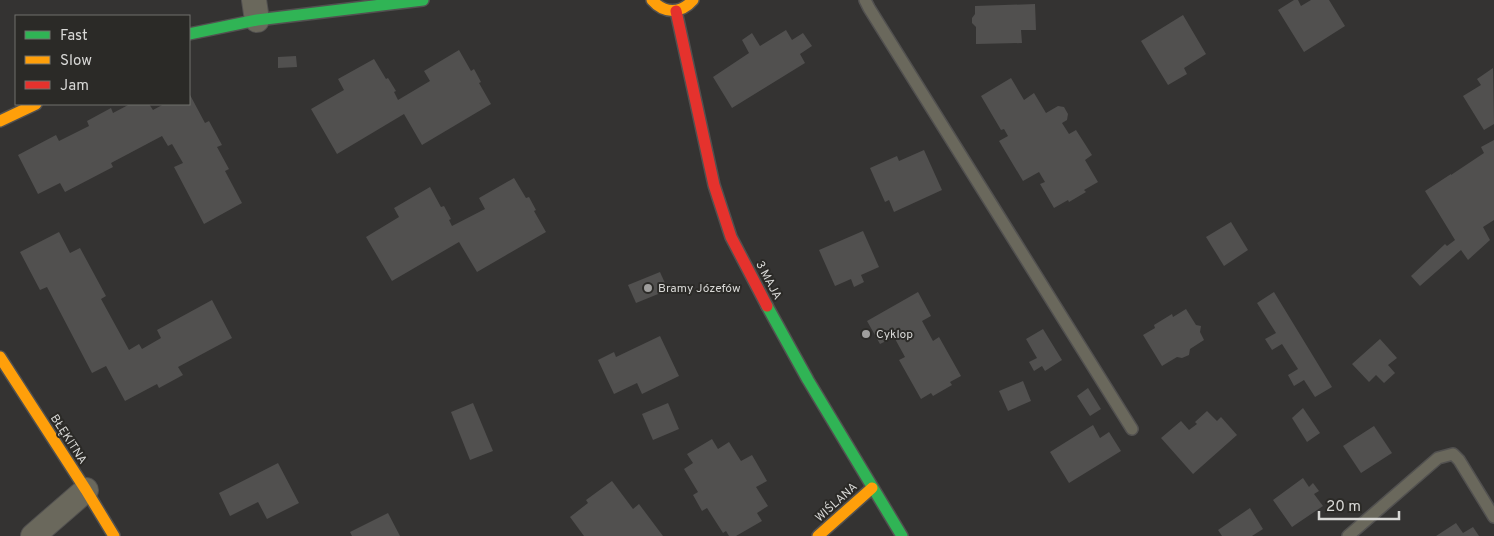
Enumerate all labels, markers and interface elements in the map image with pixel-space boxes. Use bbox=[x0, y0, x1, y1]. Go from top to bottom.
legend bbox=[15, 15, 190, 105]
text: Fast bbox=[60, 27, 88, 46]
text: Slow bbox=[60, 52, 92, 71]
text: Jam bbox=[60, 77, 89, 96]
street label: 3 MAJA bbox=[751, 258, 785, 303]
place label: Bramy Józefów bbox=[658, 281, 741, 297]
marker: Bramy Józefów bbox=[642, 282, 654, 294]
place label: Cyklop bbox=[876, 327, 913, 343]
marker: Cyklop bbox=[860, 328, 872, 340]
street label: BŁĘKITNA bbox=[46, 412, 90, 468]
street label: WIŚLANA bbox=[812, 479, 861, 526]
scale bar bbox=[1319, 488, 1399, 520]
text: 20 m bbox=[1326, 498, 1361, 517]

